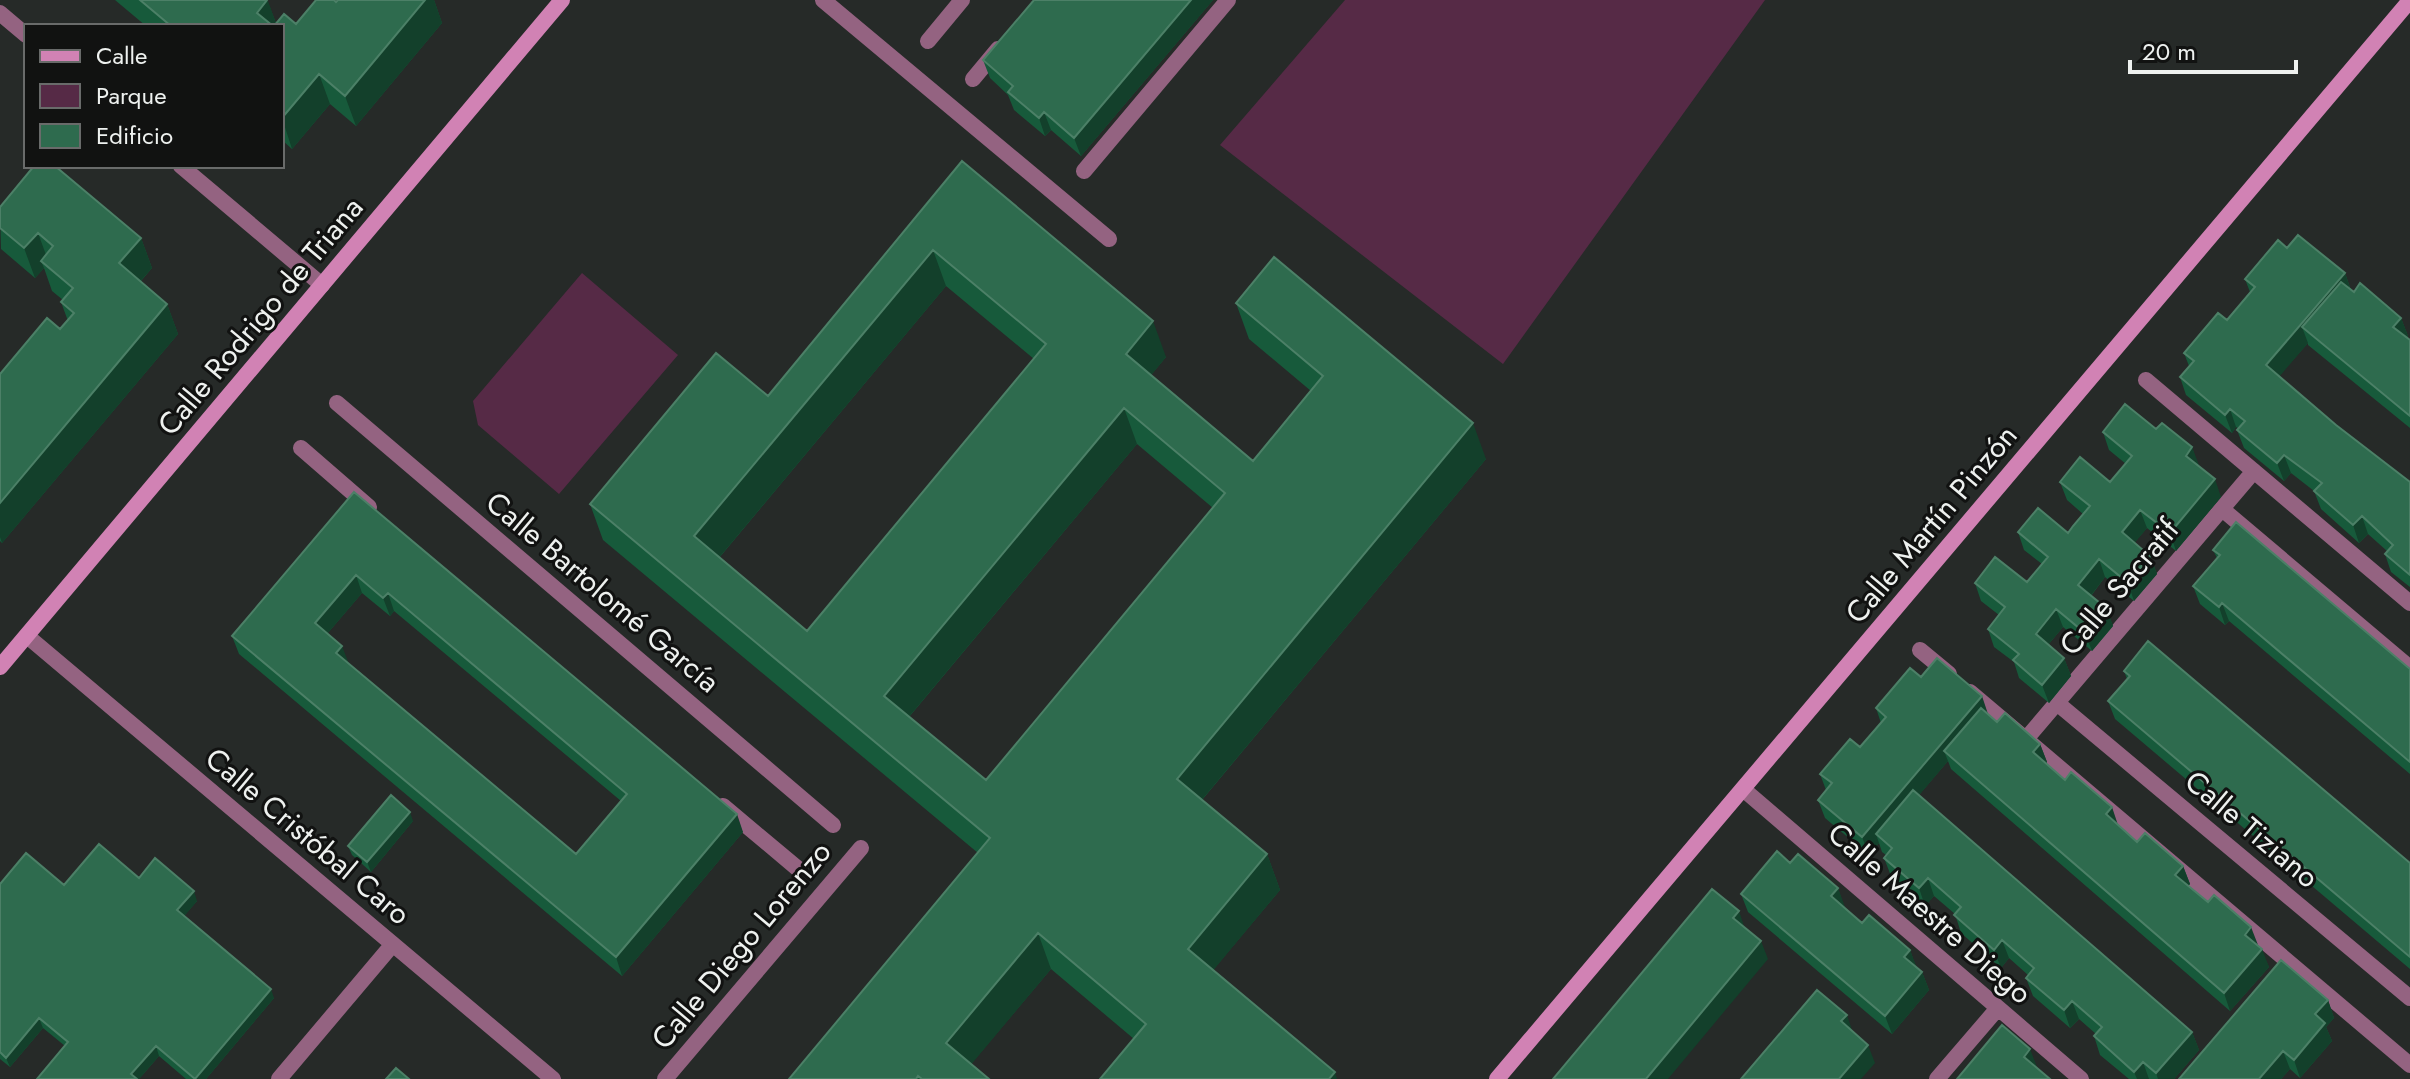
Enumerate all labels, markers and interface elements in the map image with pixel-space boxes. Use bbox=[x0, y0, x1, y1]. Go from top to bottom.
legend bbox=[24, 24, 284, 168]
scale bar bbox=[2130, 24, 2296, 74]
text: 20 m bbox=[2142, 34, 2196, 69]
text: Calle bbox=[96, 38, 147, 73]
text: Parque bbox=[96, 78, 167, 113]
text: Edificio bbox=[96, 118, 173, 153]
street label: Calle Rodrigo de Triana bbox=[147, 187, 373, 445]
street label: Calle Martín Pinzón bbox=[1835, 415, 2027, 633]
street label: Calle Bartolomé García bbox=[477, 481, 729, 703]
street label: Calle Sacratif bbox=[2049, 508, 2190, 665]
street label: Calle Cristóbal Caro bbox=[196, 737, 420, 935]
street label: Calle Tiziano bbox=[2176, 760, 2328, 898]
street label: Calle Maestre Diego bbox=[1818, 812, 2042, 1014]
street label: Calle Diego Lorenzo bbox=[641, 832, 841, 1058]

